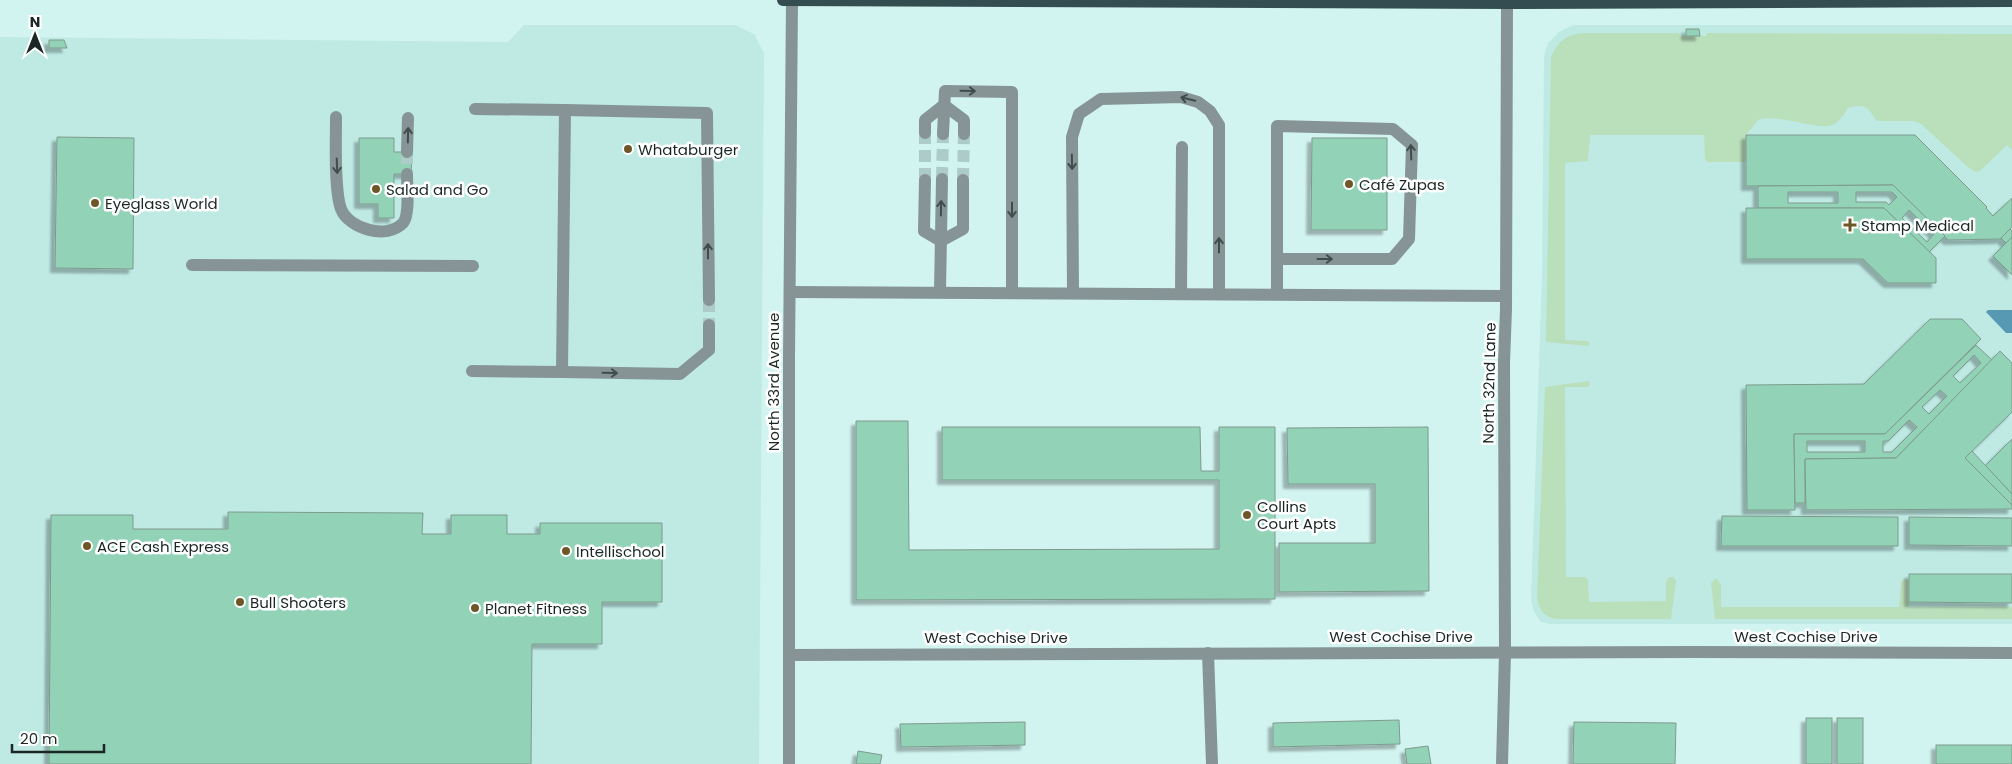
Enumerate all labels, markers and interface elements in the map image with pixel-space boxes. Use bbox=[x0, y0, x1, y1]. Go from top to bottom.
north arrow bbox=[10, 10, 60, 60]
text: N bbox=[30, 12, 40, 32]
one-way arrow bbox=[960, 86, 976, 96]
one-way arrow bbox=[1180, 94, 1196, 103]
one-way arrow bbox=[403, 127, 413, 144]
place label: Whataburger bbox=[638, 139, 739, 160]
marker: Whataburger bbox=[622, 143, 634, 155]
one-way arrow bbox=[1406, 144, 1416, 160]
one-way arrow bbox=[1067, 153, 1077, 169]
one-way arrow bbox=[332, 158, 342, 174]
place label: Café Zupas bbox=[1359, 174, 1445, 195]
marker: Café Zupas bbox=[1343, 178, 1355, 190]
place label: Salad and Go bbox=[386, 179, 488, 200]
marker: Salad and Go bbox=[370, 183, 382, 195]
place label: Eyeglass World bbox=[105, 193, 218, 214]
marker: Eyeglass World bbox=[89, 197, 101, 209]
one-way arrow bbox=[937, 201, 946, 217]
one-way arrow bbox=[1007, 202, 1017, 218]
place label: Stamp Medical bbox=[1861, 215, 1974, 236]
marker: Stamp Medical bbox=[1843, 218, 1857, 232]
one-way arrow bbox=[1214, 238, 1224, 254]
one-way arrow bbox=[703, 244, 713, 260]
one-way arrow bbox=[1317, 254, 1333, 264]
street label: North 33rd Avenue bbox=[763, 313, 784, 451]
street label: North 32nd Lane bbox=[1477, 322, 1501, 444]
one-way arrow bbox=[602, 368, 618, 378]
place label: Collins Court Apts bbox=[1257, 496, 1337, 534]
marker: Collins Court Apts bbox=[1241, 509, 1253, 521]
place label: ACE Cash Express bbox=[97, 536, 229, 557]
marker: ACE Cash Express bbox=[81, 540, 93, 552]
place label: Intellischool bbox=[576, 541, 665, 562]
marker: Intellischool bbox=[560, 545, 572, 557]
place label: Bull Shooters bbox=[250, 592, 346, 613]
marker: Bull Shooters bbox=[234, 596, 246, 608]
place label: Planet Fitness bbox=[485, 598, 587, 619]
marker: Planet Fitness bbox=[469, 602, 481, 614]
street label: West Cochise Drive bbox=[1329, 626, 1473, 647]
street label: West Cochise Drive bbox=[1734, 626, 1878, 647]
street label: West Cochise Drive bbox=[924, 627, 1068, 648]
scale bar bbox=[12, 722, 105, 754]
text: 20 m bbox=[20, 728, 58, 749]

